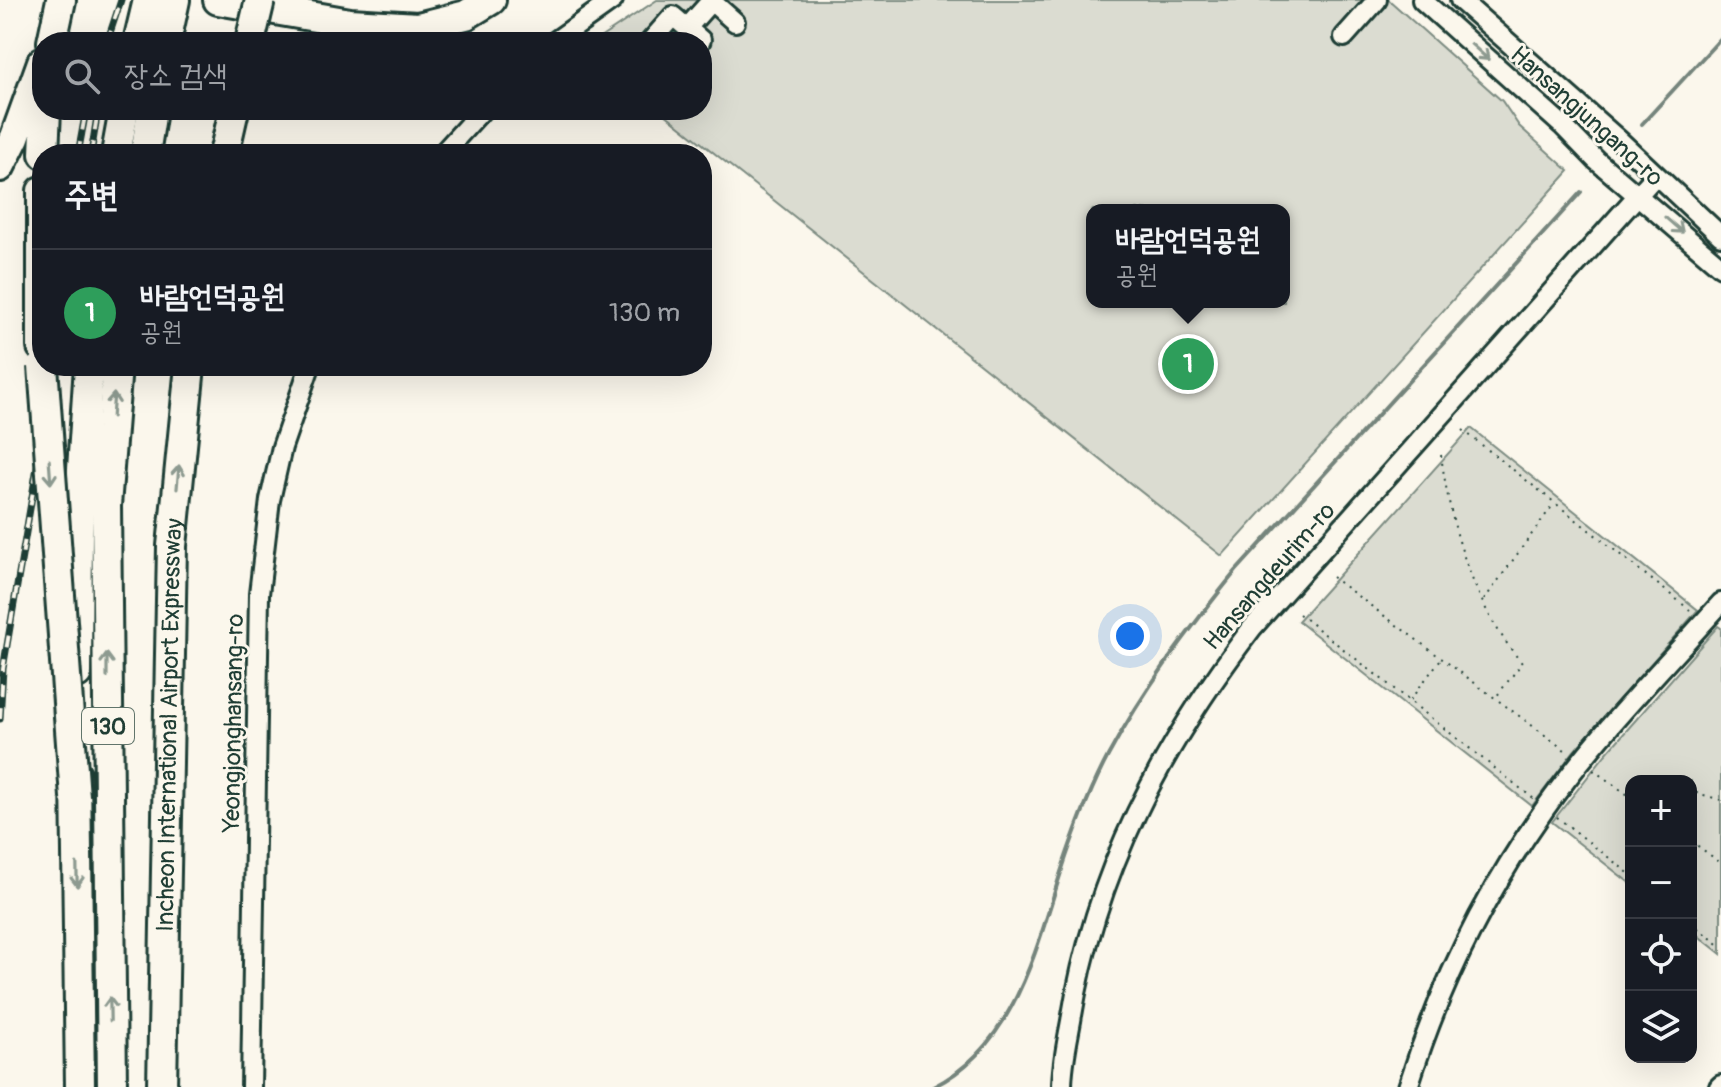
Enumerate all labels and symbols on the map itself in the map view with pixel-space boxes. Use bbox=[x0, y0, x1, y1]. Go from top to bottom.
street label: Hansangjungang-ro bbox=[1504, 40, 1669, 193]
one-way arrow bbox=[1470, 43, 1490, 61]
one-way arrow bbox=[1663, 216, 1683, 234]
pin: 1 bbox=[1162, 334, 1214, 394]
one-way arrow bbox=[106, 392, 121, 419]
one-way arrow bbox=[43, 458, 58, 485]
one-way arrow bbox=[171, 464, 186, 491]
street label: Hansangdeurim-ro bbox=[1197, 496, 1341, 656]
street label: Incheon International Airport Expressway bbox=[151, 517, 190, 932]
street label: Yeongjonghansang-ro bbox=[217, 613, 250, 833]
your location bbox=[1110, 616, 1150, 656]
one-way arrow bbox=[99, 652, 115, 679]
road number: 130 bbox=[82, 708, 134, 744]
one-way arrow bbox=[69, 861, 84, 888]
one-way arrow bbox=[103, 996, 118, 1023]

